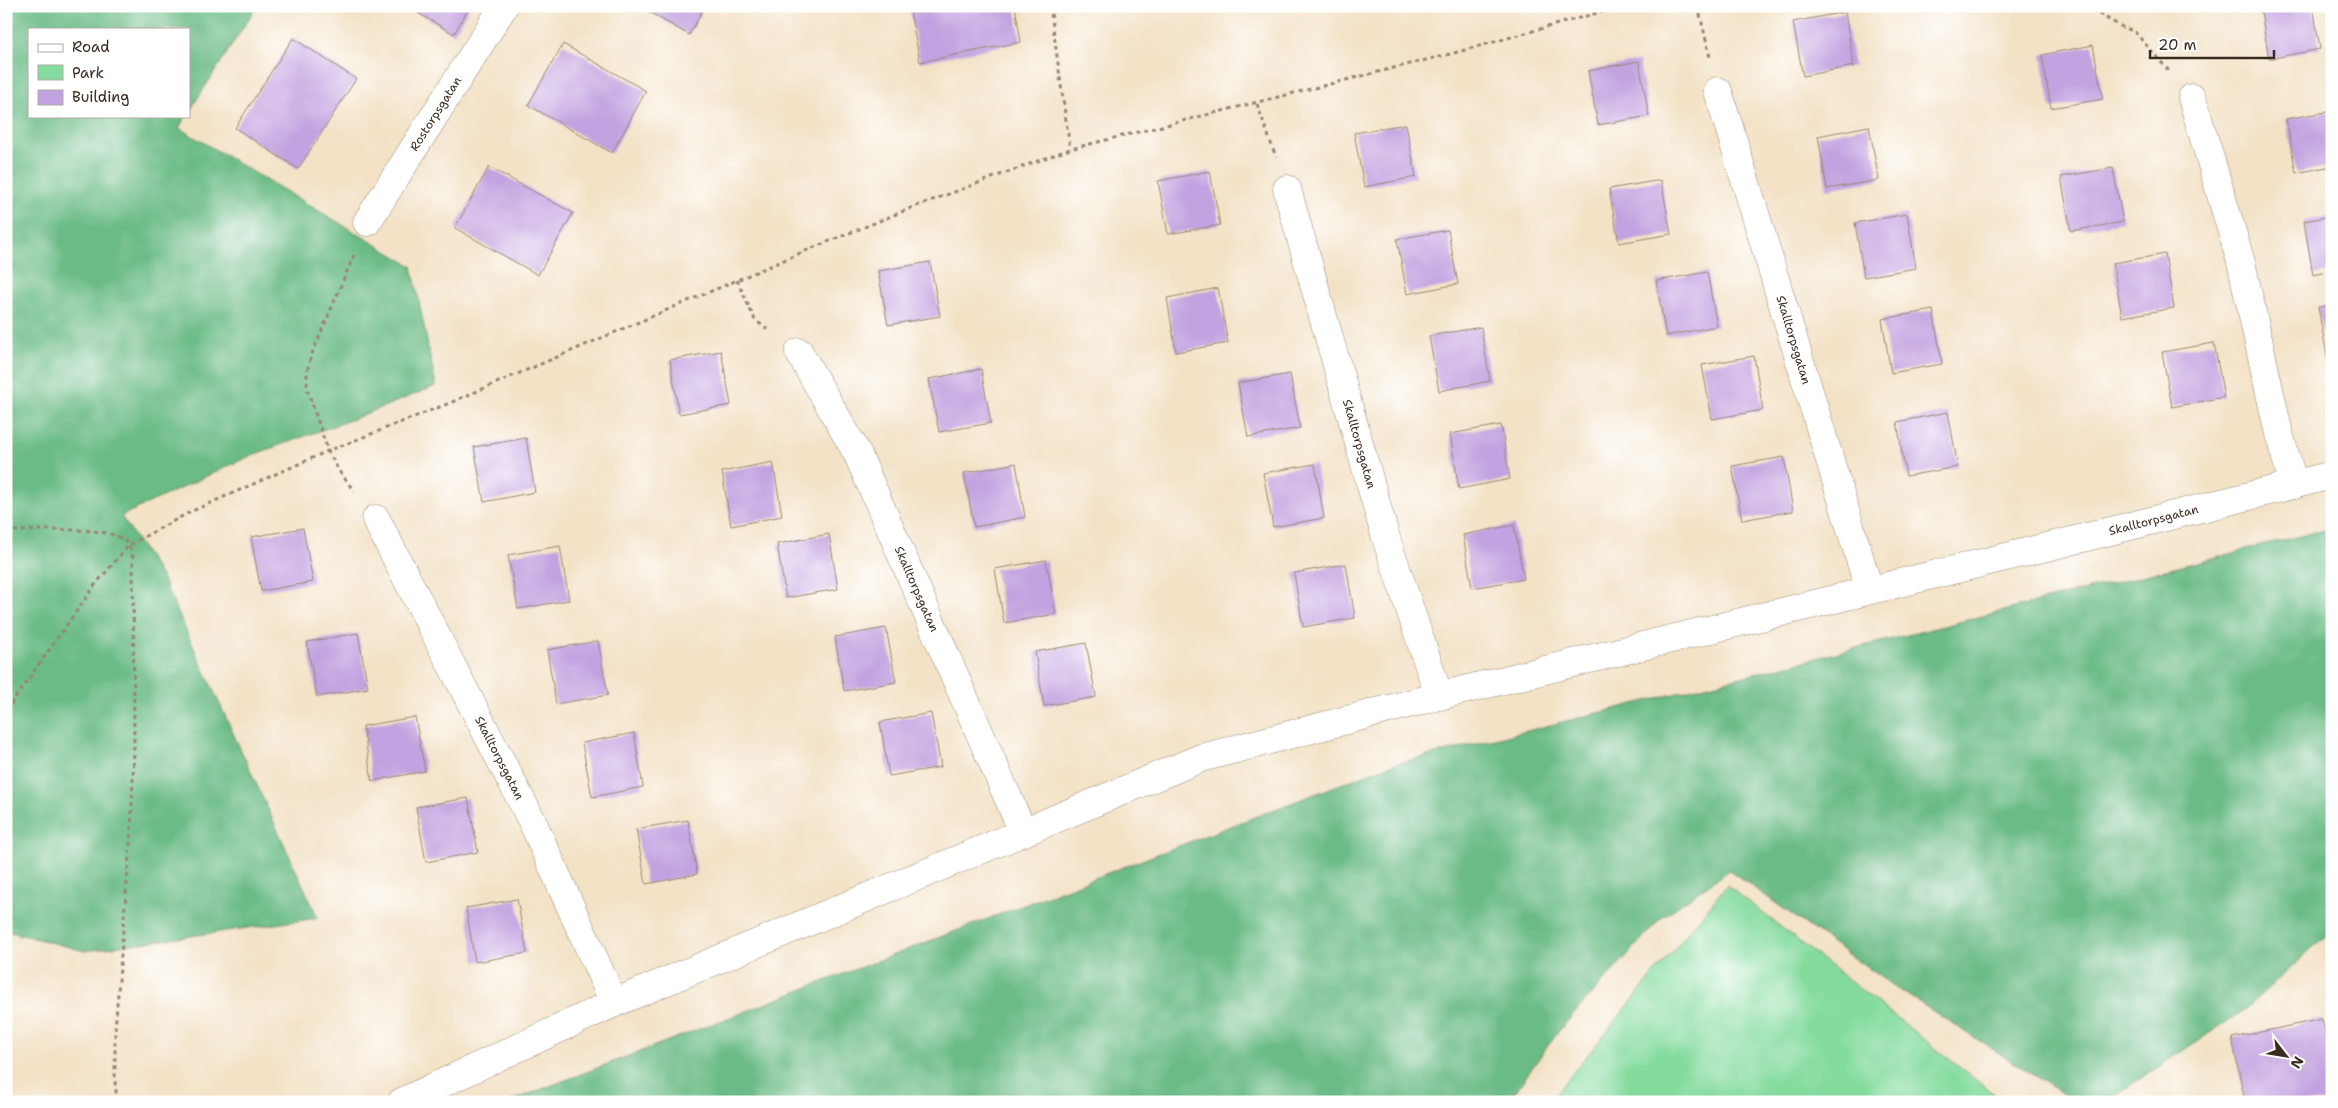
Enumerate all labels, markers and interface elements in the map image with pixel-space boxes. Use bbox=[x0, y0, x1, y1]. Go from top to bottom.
legend bbox=[28, 28, 190, 118]
scale bar bbox=[2150, 28, 2274, 60]
text: 20 m bbox=[2158, 35, 2197, 55]
text: Road bbox=[72, 37, 110, 57]
text: Park bbox=[72, 63, 104, 83]
street label: Rostorpsgatan bbox=[406, 74, 465, 154]
text: Building bbox=[72, 87, 129, 107]
street label: Skalltorpsgatan bbox=[1772, 294, 1814, 386]
street label: Skalltorpsgatan bbox=[1339, 398, 1379, 490]
street label: Skalltorpsgatan bbox=[2107, 501, 2200, 539]
street label: Skalltorpsgatan bbox=[891, 544, 942, 634]
street label: Skalltorpsgatan bbox=[471, 713, 528, 803]
north arrow bbox=[2260, 1030, 2310, 1080]
text: N bbox=[2287, 1053, 2308, 1072]

